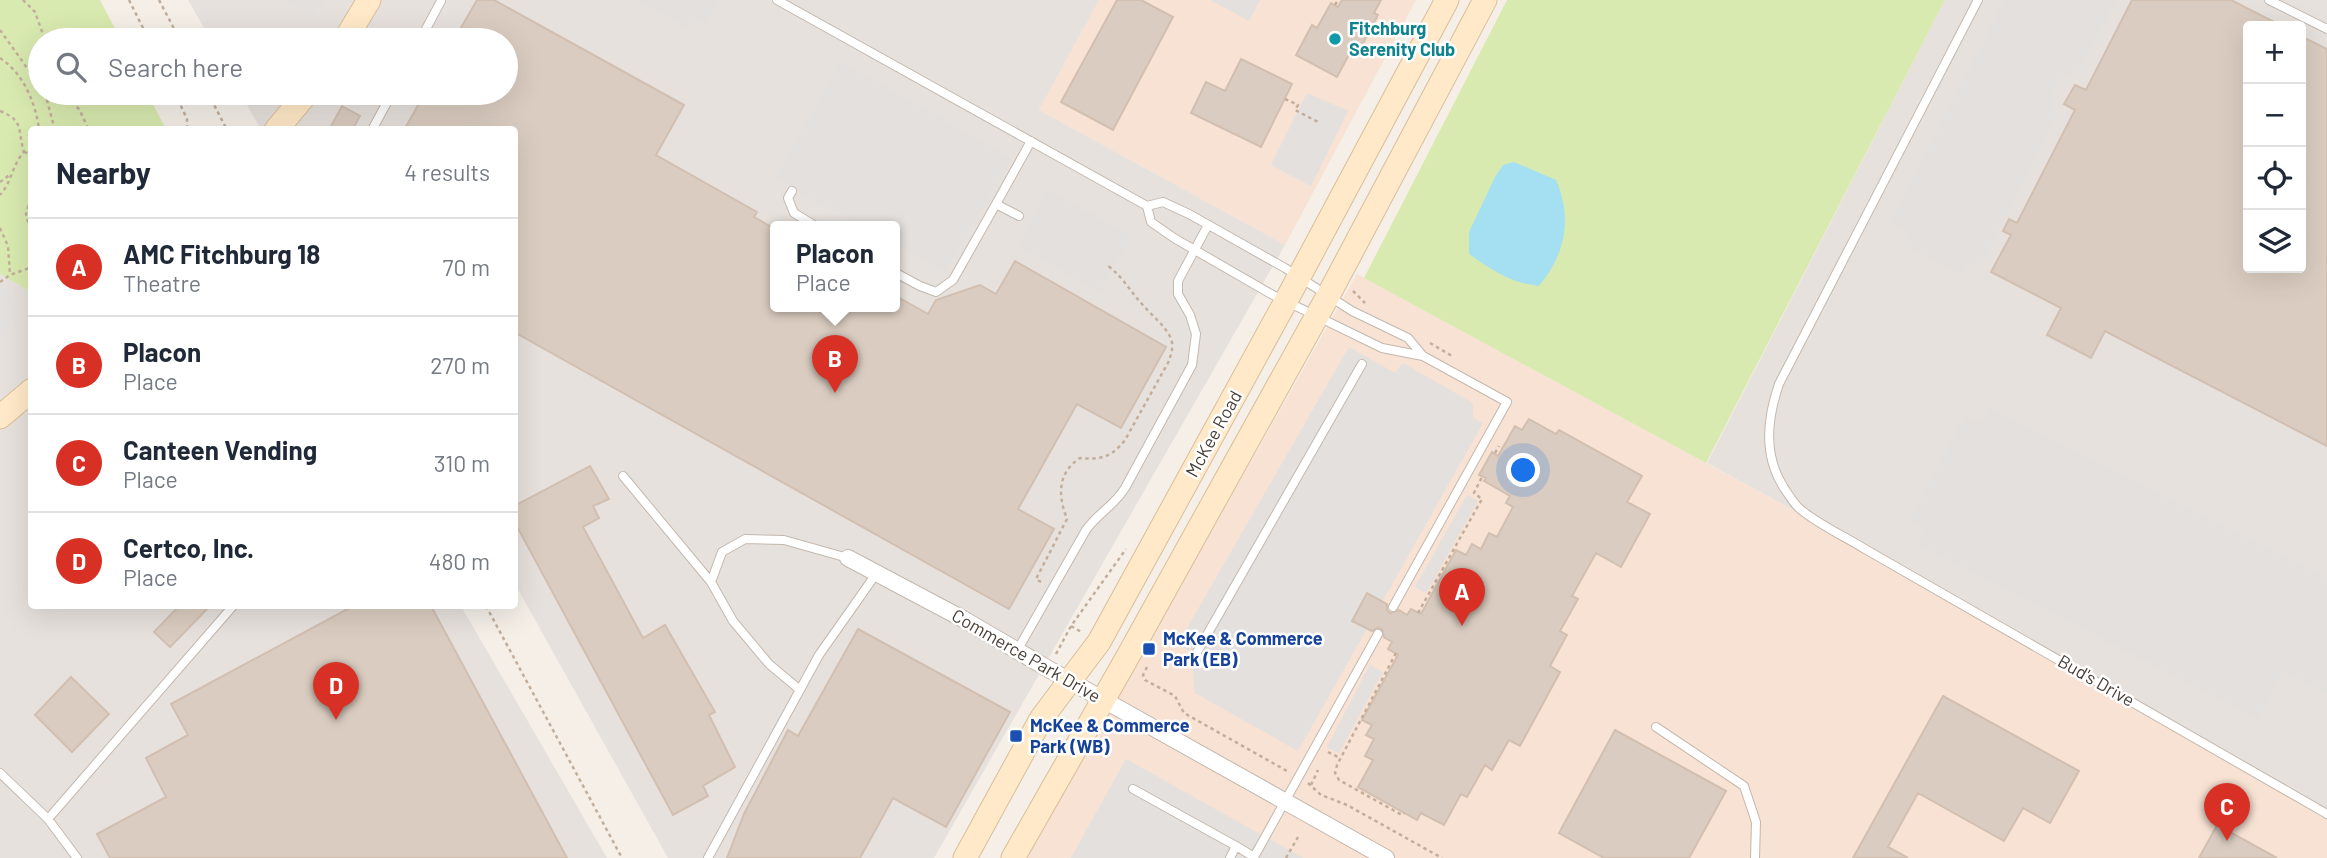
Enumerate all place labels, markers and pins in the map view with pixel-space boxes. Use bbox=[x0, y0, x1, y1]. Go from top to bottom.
place label: Fitchburg Serenity Club bbox=[1349, 17, 1455, 60]
marker: Fitchburg Serenity Club bbox=[1327, 31, 1343, 47]
pin: B bbox=[812, 335, 858, 393]
pin: A bbox=[1439, 568, 1485, 626]
place label: McKee & Commerce Park (EB) bbox=[1163, 627, 1323, 670]
marker: McKee & Commerce Park (EB) bbox=[1141, 641, 1157, 657]
pin: D bbox=[313, 662, 359, 720]
place label: McKee & Commerce Park (WB) bbox=[1030, 714, 1190, 757]
marker: McKee & Commerce Park (WB) bbox=[1008, 728, 1024, 744]
pin: C bbox=[2204, 783, 2250, 841]

